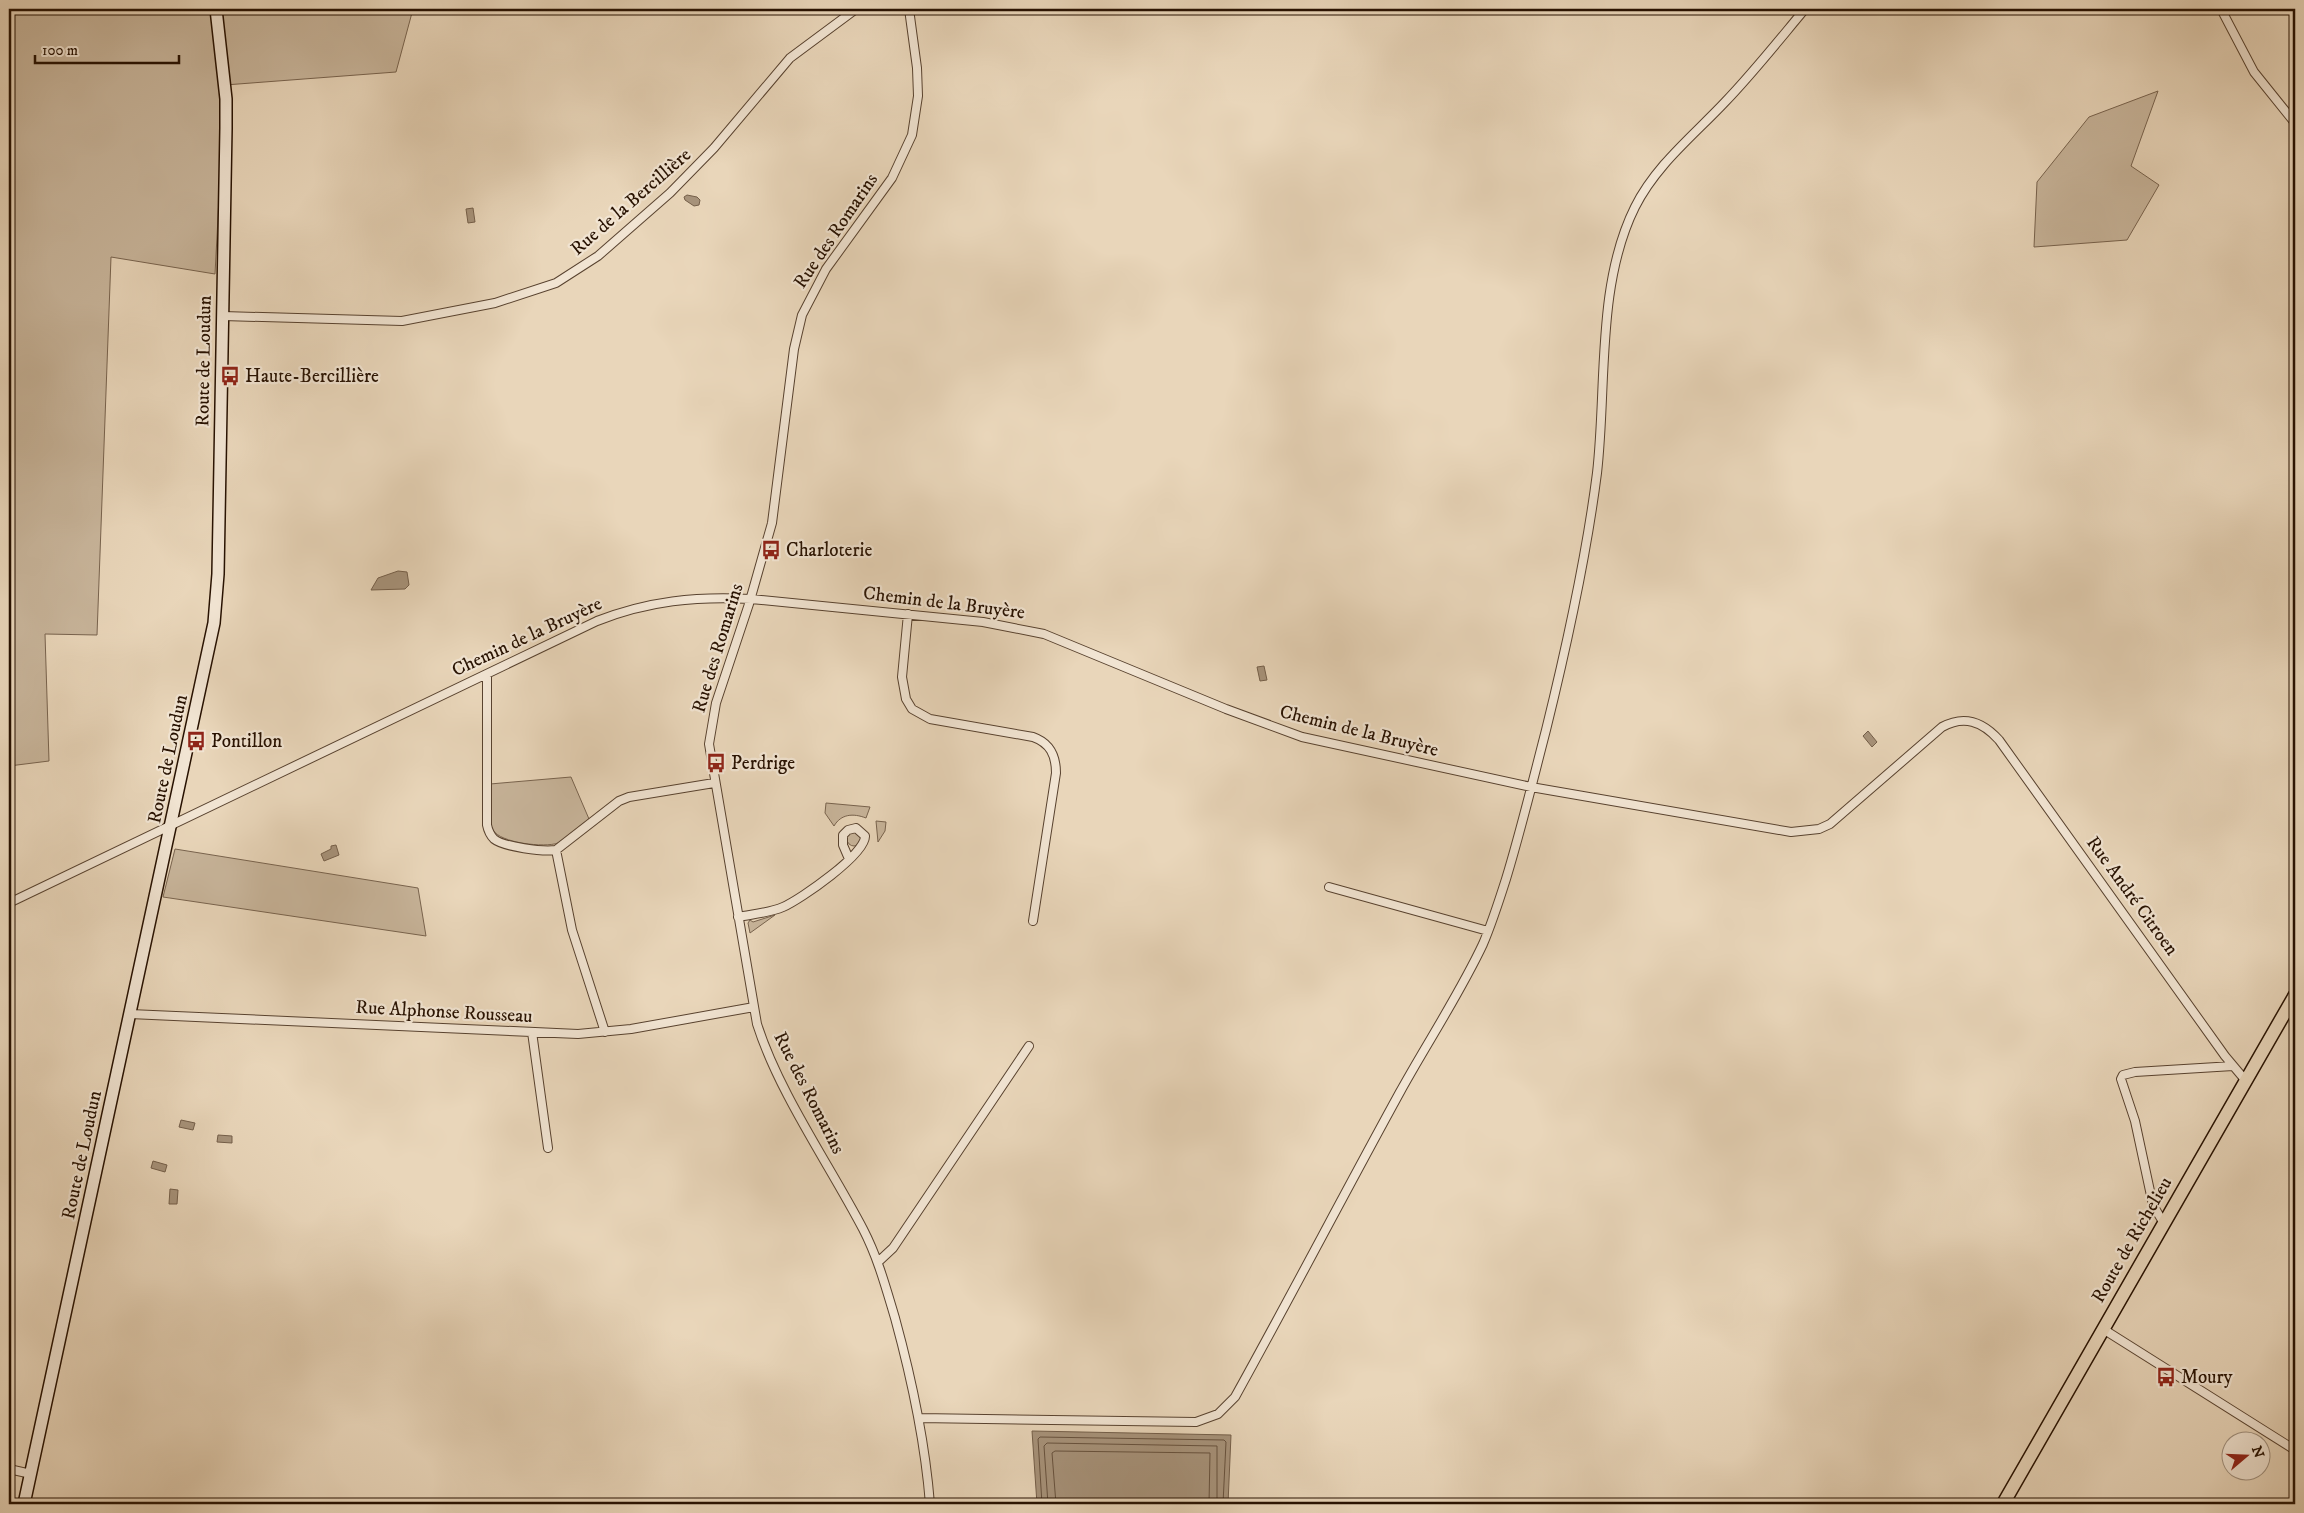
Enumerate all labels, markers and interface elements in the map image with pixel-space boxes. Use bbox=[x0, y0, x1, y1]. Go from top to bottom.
scale bar bbox=[35, 32, 179, 64]
text: 100 m bbox=[42, 41, 78, 60]
street label: Rue de la Bercillière bbox=[566, 143, 696, 261]
street label: Rue des Romarins bbox=[789, 169, 883, 293]
street label: Route de Loudun bbox=[191, 295, 217, 427]
bus stop icon: Haute-Bercillière bbox=[219, 365, 241, 387]
place label: Haute-Bercillière bbox=[245, 365, 379, 388]
bus stop icon: Charloterie bbox=[760, 539, 782, 561]
place label: Charloterie bbox=[786, 539, 872, 562]
street label: Rue des Romarins bbox=[687, 581, 749, 715]
street label: Chemin de la Bruyère bbox=[862, 582, 1026, 624]
street label: Chemin de la Bruyère bbox=[448, 592, 606, 682]
street label: Route de Loudun bbox=[143, 692, 193, 826]
street label: Chemin de la Bruyère bbox=[1277, 700, 1441, 762]
bus stop icon: Pontillon bbox=[185, 730, 207, 752]
place label: Pontillon bbox=[211, 730, 282, 753]
bus stop icon: Perdrige bbox=[705, 752, 727, 774]
place label: Perdrige bbox=[731, 752, 795, 775]
street label: Rue André Citroen bbox=[2081, 832, 2183, 960]
street label: Rue Alphonse Rousseau bbox=[355, 996, 533, 1028]
street label: Rue des Romarins bbox=[768, 1028, 850, 1158]
street label: Route de Loudun bbox=[57, 1088, 107, 1222]
street label: Route de Richelieu bbox=[2087, 1173, 2177, 1307]
bus stop icon: Moury bbox=[2155, 1366, 2177, 1388]
place label: Moury bbox=[2181, 1366, 2234, 1389]
north arrow bbox=[2222, 1430, 2272, 1480]
text: N bbox=[2247, 1444, 2268, 1461]

